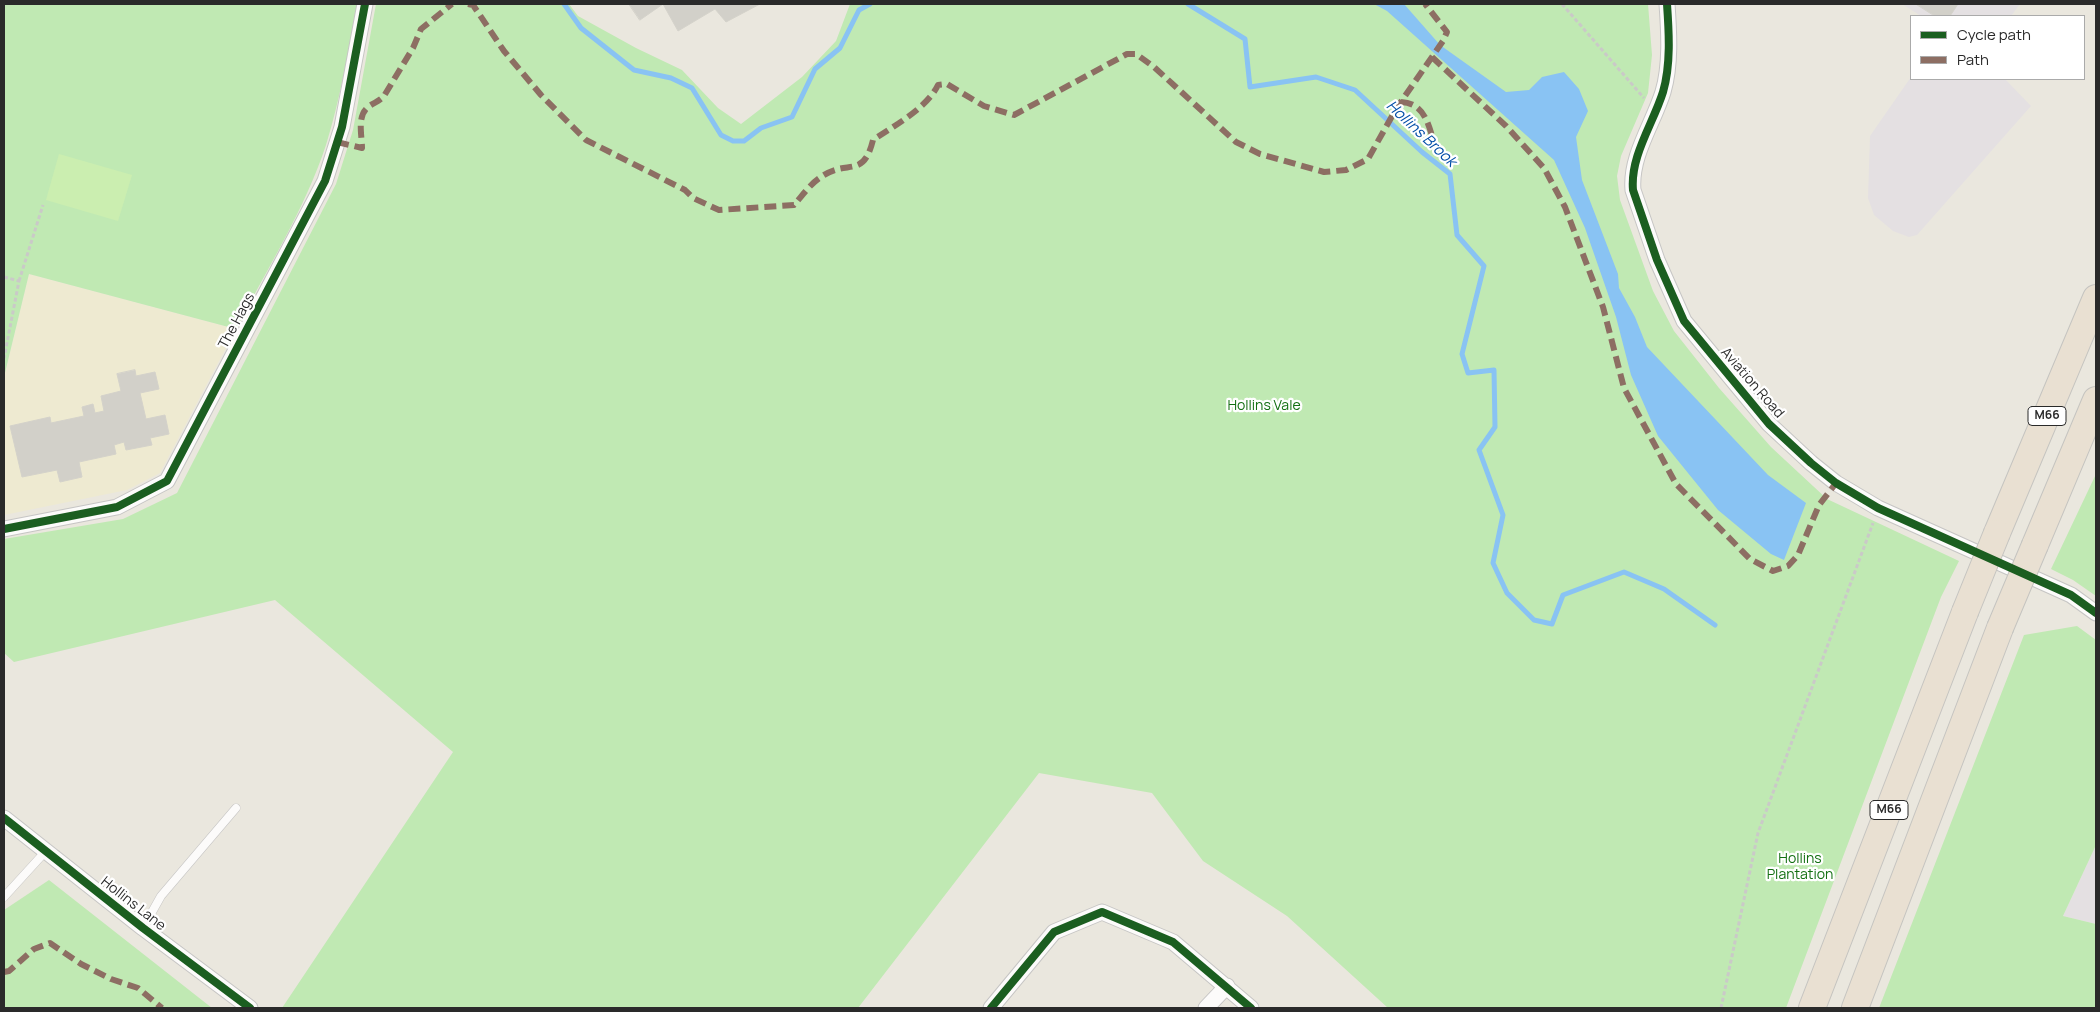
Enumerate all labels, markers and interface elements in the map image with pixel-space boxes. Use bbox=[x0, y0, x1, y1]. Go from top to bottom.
legend bbox=[1910, 15, 2085, 80]
text: Cycle path bbox=[1957, 24, 2031, 45]
text: Path bbox=[1957, 49, 1989, 70]
water label: Hollins Brook bbox=[1382, 97, 1460, 171]
street label: The Hags bbox=[215, 290, 259, 352]
street label: Aviation Road bbox=[1717, 344, 1787, 422]
park label: Hollins Vale bbox=[1227, 398, 1301, 414]
road number: M66 bbox=[2028, 406, 2066, 426]
road number: M66 bbox=[1870, 800, 1908, 820]
park label: Hollins Plantation bbox=[1767, 851, 1833, 884]
street label: Hollins Lane bbox=[97, 874, 169, 934]

